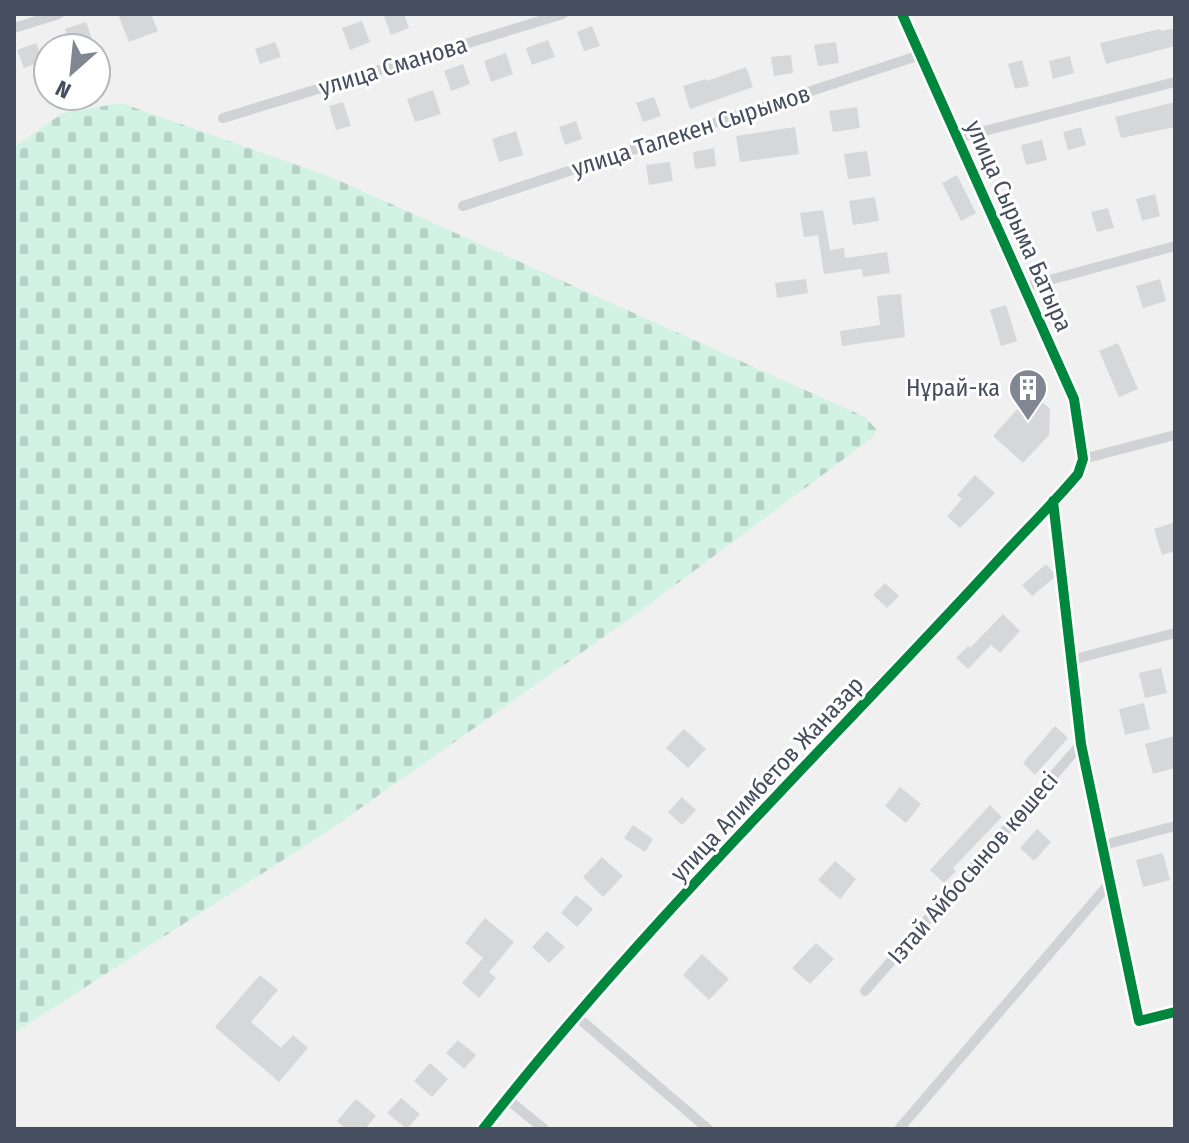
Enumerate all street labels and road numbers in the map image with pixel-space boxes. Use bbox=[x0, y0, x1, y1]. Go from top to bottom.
street label: улица Сманова bbox=[316, 30, 470, 102]
street label: улица Талекен Сырымов bbox=[568, 79, 814, 183]
street label: улица Сырыма Батыра bbox=[960, 116, 1078, 336]
street label: улица Алимбетов Жаназар bbox=[665, 671, 869, 887]
street label: Ізтай Айбосынов көшесі bbox=[882, 767, 1064, 969]

